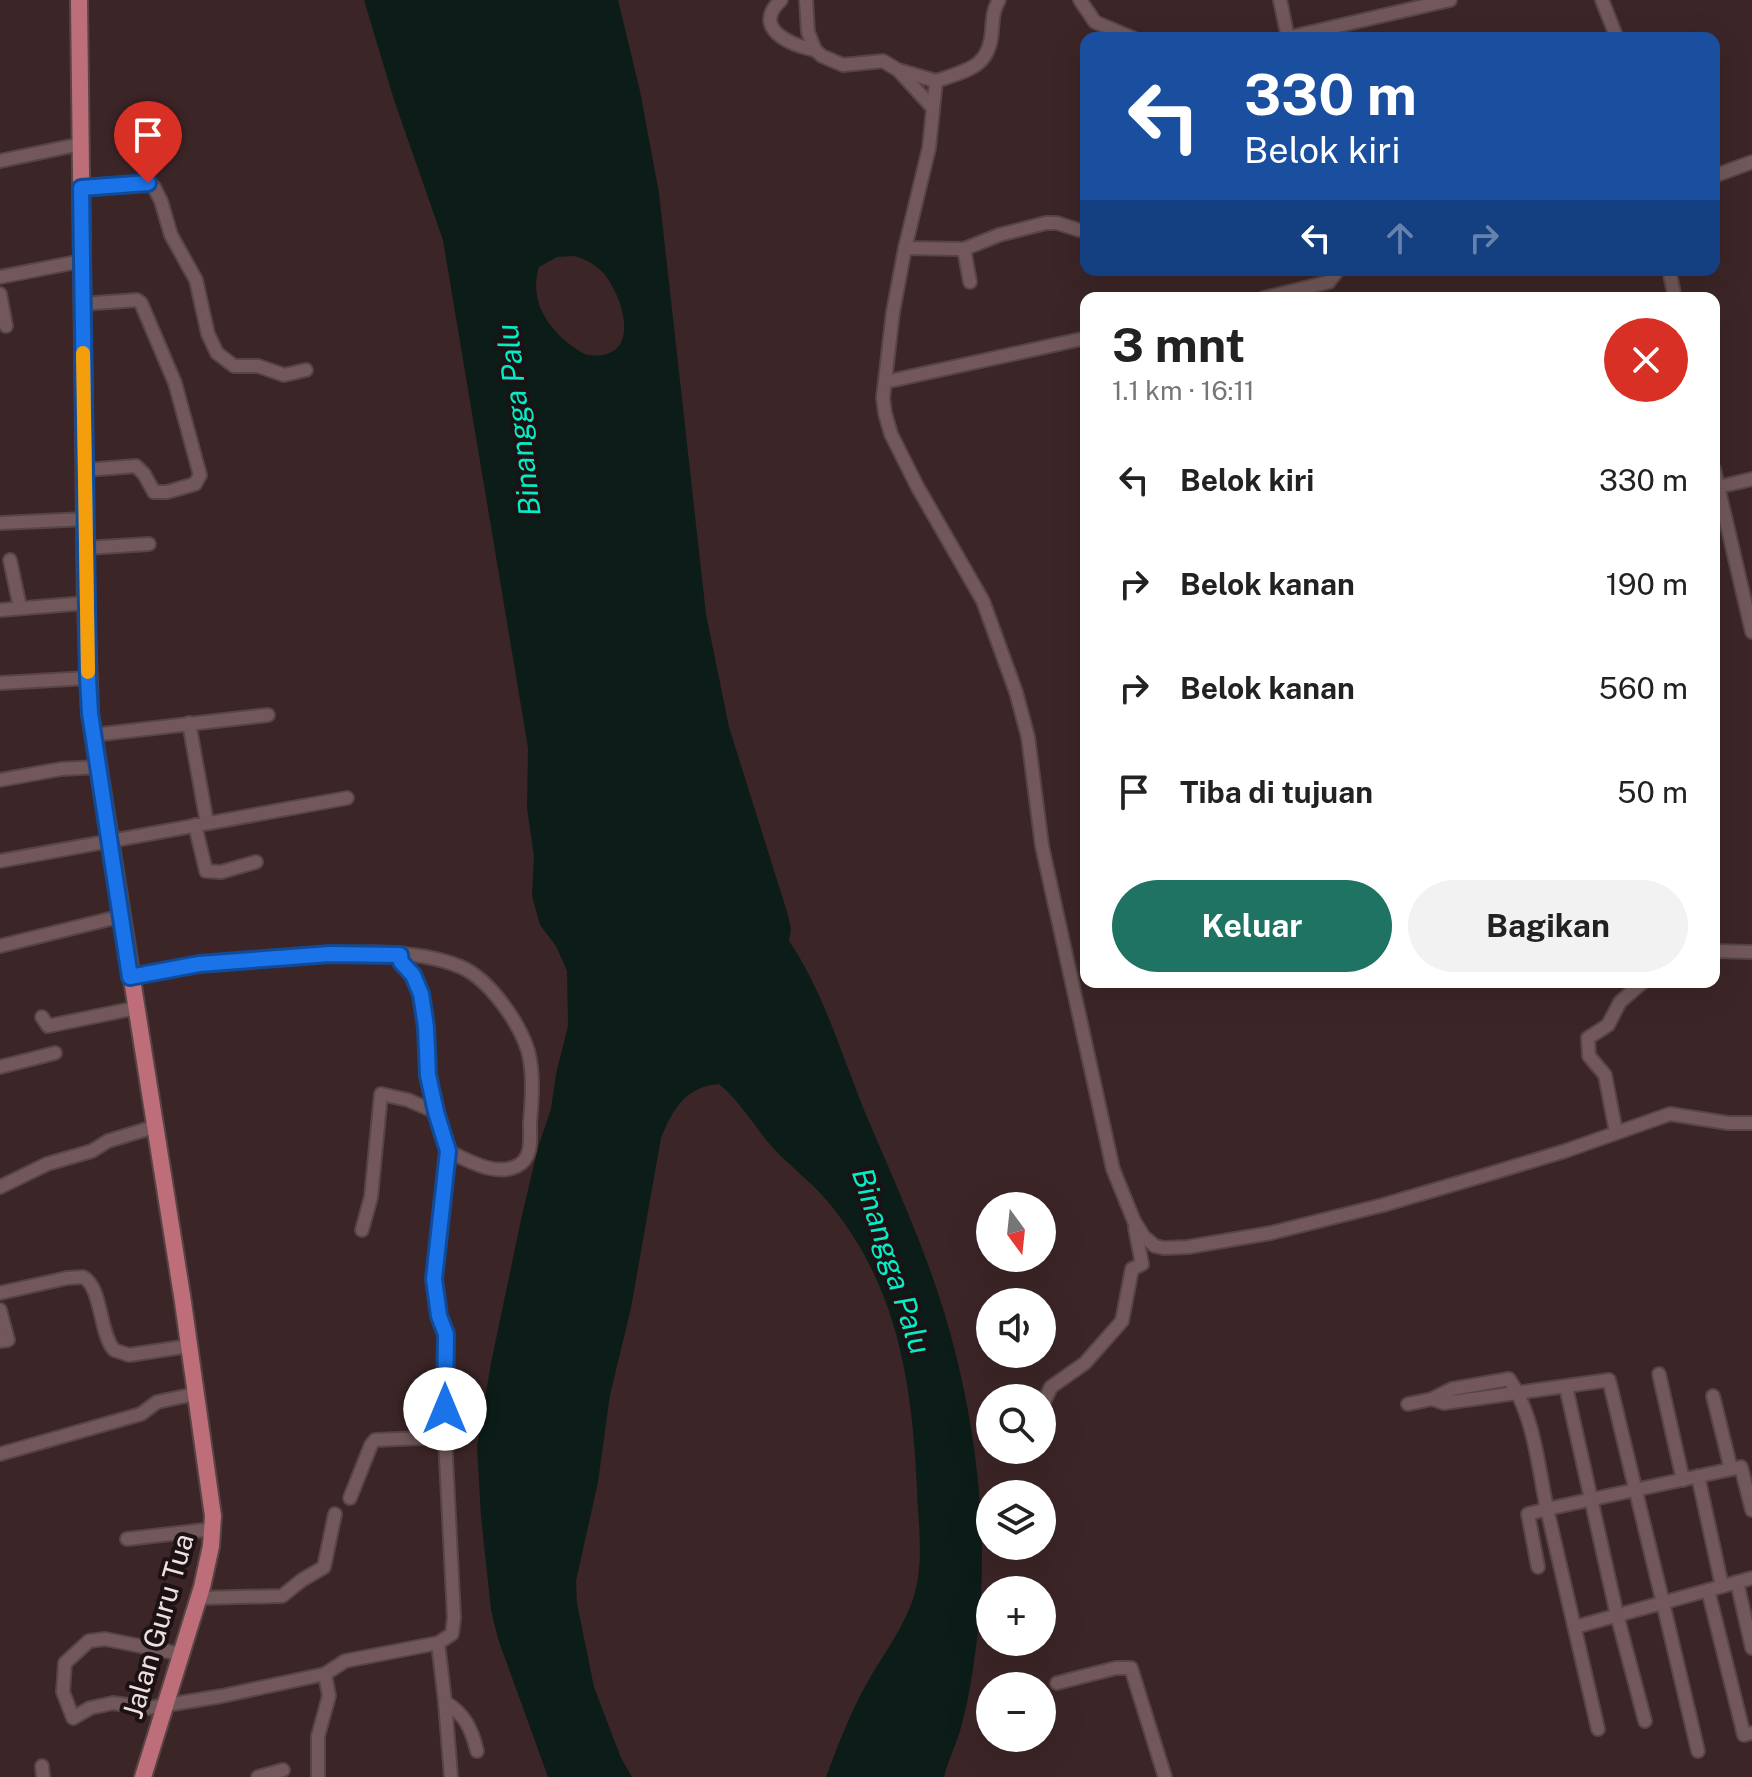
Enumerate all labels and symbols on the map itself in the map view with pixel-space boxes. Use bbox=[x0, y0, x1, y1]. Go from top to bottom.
pin bbox=[114, 101, 182, 183]
water label: Binangga Palu bbox=[488, 322, 548, 518]
water label: Binangga Palu bbox=[845, 1163, 939, 1358]
north arrow bbox=[976, 1192, 1056, 1272]
position arrow bbox=[403, 1367, 487, 1451]
street label: Jalan Guru Tua bbox=[115, 1530, 200, 1722]

